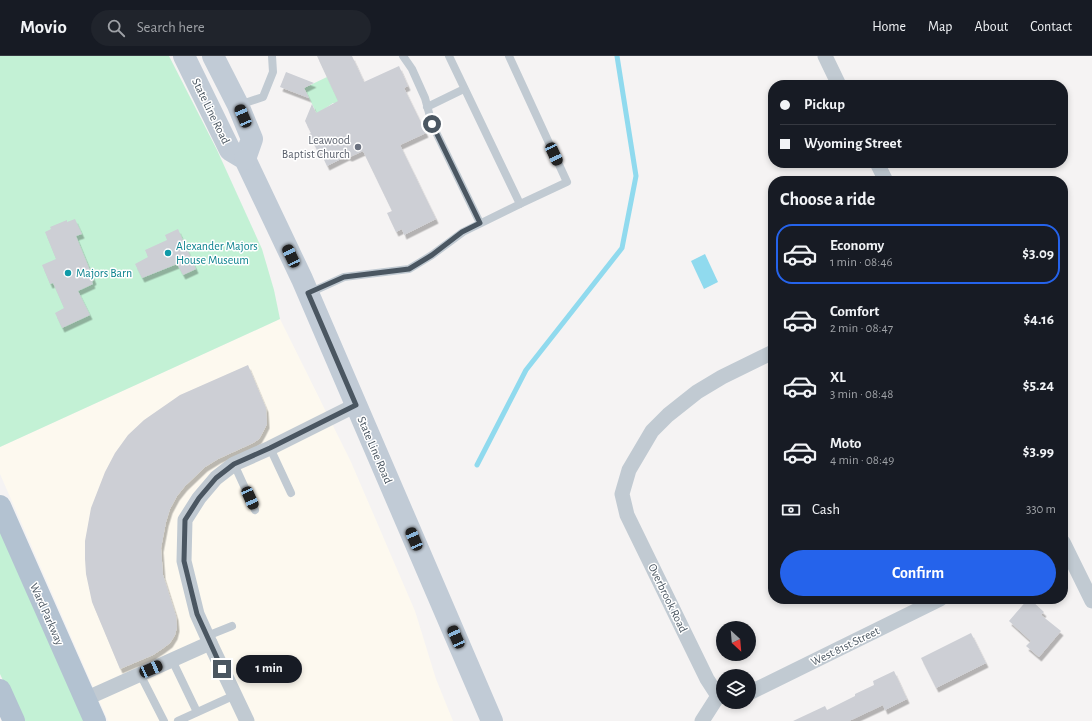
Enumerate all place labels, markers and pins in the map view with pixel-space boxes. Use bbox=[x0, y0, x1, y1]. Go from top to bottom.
place label: Leawood Baptist Church bbox=[282, 134, 350, 160]
marker: Leawood Baptist Church bbox=[353, 142, 363, 152]
place label: Alexander Majors House Museum bbox=[176, 240, 258, 266]
marker: Alexander Majors House Museum bbox=[163, 248, 173, 258]
place label: Majors Barn bbox=[76, 267, 132, 280]
marker: Majors Barn bbox=[63, 268, 73, 278]

